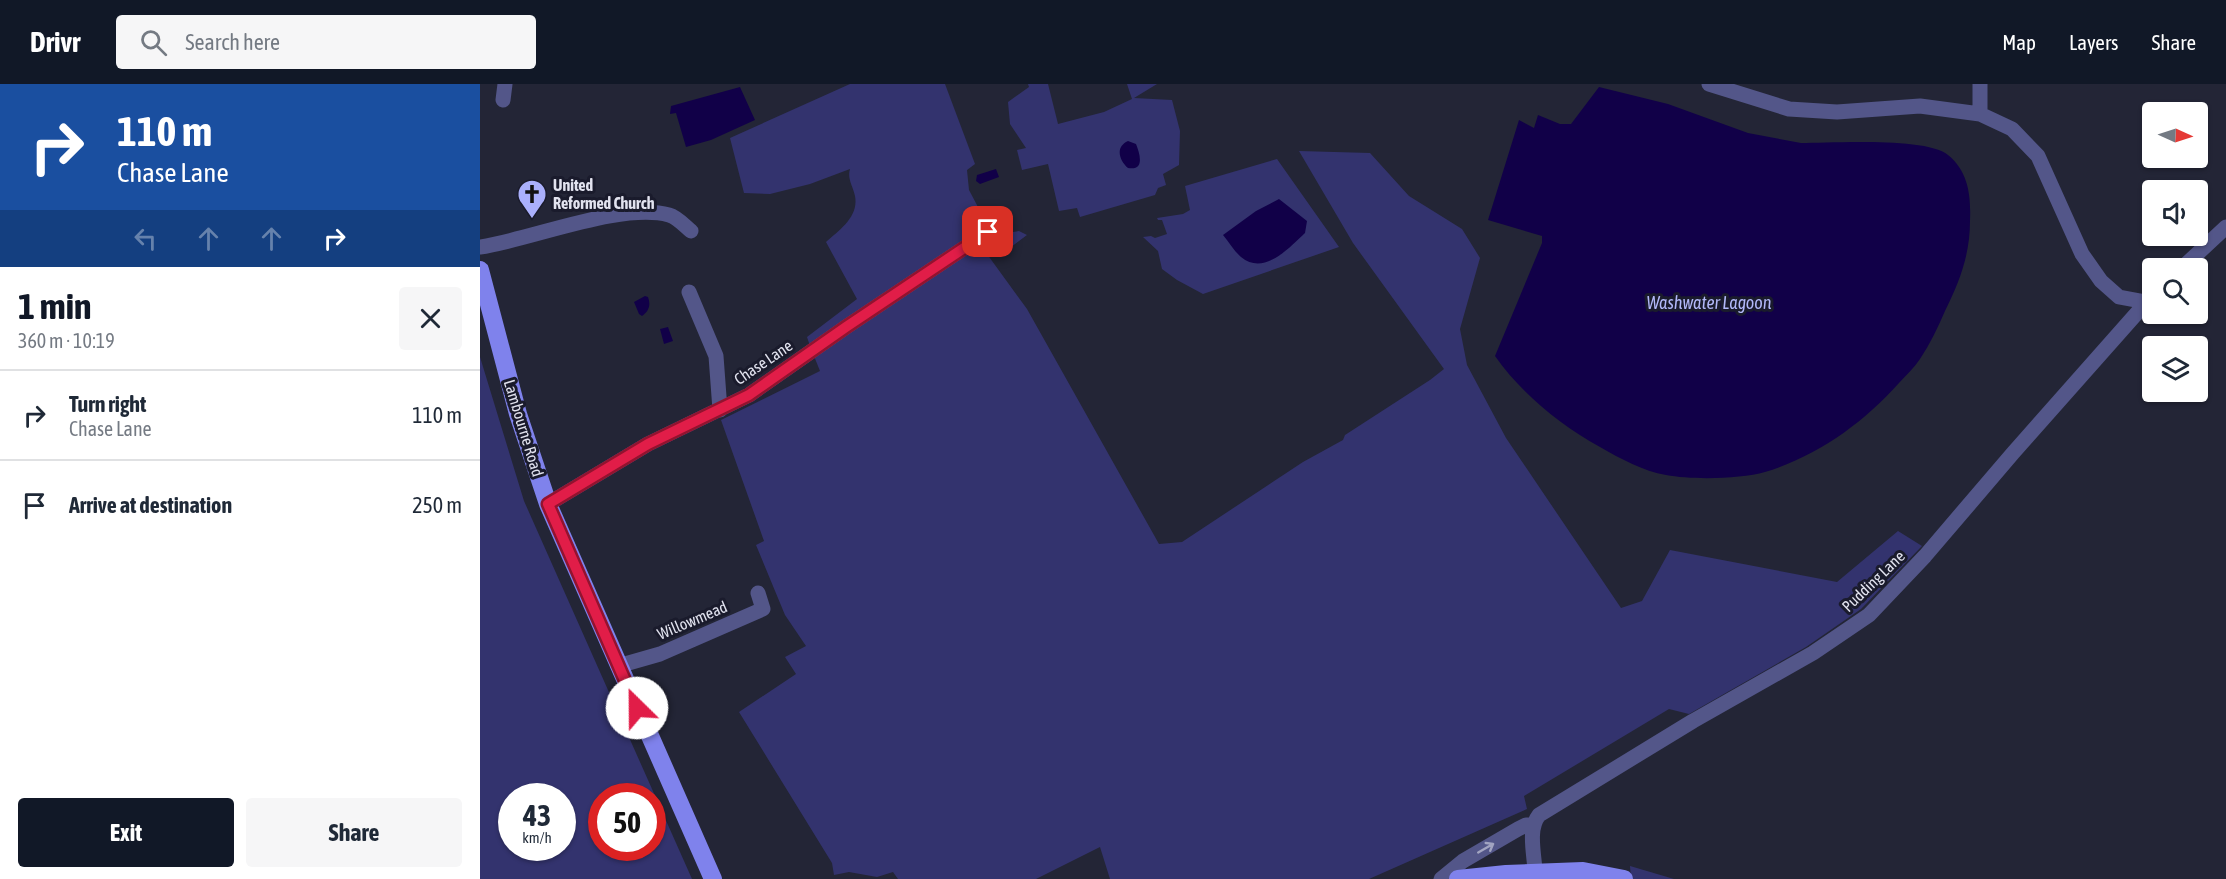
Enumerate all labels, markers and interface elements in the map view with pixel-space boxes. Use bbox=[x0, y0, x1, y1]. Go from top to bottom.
search box bbox=[116, 15, 536, 69]
text: Drivr bbox=[30, 26, 80, 58]
icon: search bbox=[137, 26, 170, 59]
text: Search here bbox=[185, 29, 280, 55]
text: Map bbox=[2002, 30, 2036, 54]
text: Layers bbox=[2069, 30, 2119, 54]
text: Share bbox=[2152, 30, 2196, 54]
north arrow bbox=[2142, 102, 2208, 168]
map controls bbox=[2142, 102, 2208, 402]
text: 110 m bbox=[117, 107, 212, 155]
icon: right bbox=[18, 108, 96, 186]
text: Chase Lane bbox=[117, 157, 229, 188]
place label: United Reformed Church bbox=[553, 176, 655, 212]
church icon: United Reformed Church bbox=[516, 178, 548, 220]
button: sound bbox=[2142, 180, 2208, 246]
pin bbox=[962, 206, 1013, 257]
icon: arrive bbox=[971, 215, 1004, 248]
icon: left bbox=[129, 222, 162, 255]
icon: ahead bbox=[192, 222, 225, 255]
icon: ahead bbox=[255, 222, 288, 255]
icon: right bbox=[318, 222, 351, 255]
button: search bbox=[2142, 258, 2208, 324]
text: 1 min bbox=[18, 285, 92, 327]
button: close bbox=[399, 287, 462, 350]
water label: Washwater Lagoon bbox=[1647, 292, 1772, 313]
text: 360 m · 10:19 bbox=[18, 329, 115, 352]
street label: Chase Lane bbox=[731, 336, 795, 388]
button: layers bbox=[2142, 336, 2208, 402]
street label: Lambourne Road bbox=[501, 377, 547, 479]
text: Turn right bbox=[69, 391, 146, 417]
icon: right bbox=[18, 399, 51, 432]
text: 110 m bbox=[412, 402, 462, 428]
text: Chase Lane bbox=[69, 417, 152, 440]
icon: arrive bbox=[18, 489, 51, 522]
text: Arrive at destination bbox=[69, 492, 232, 518]
text: 250 m bbox=[412, 492, 462, 518]
street label: Pudding Lane bbox=[1838, 547, 1909, 616]
street label: Willowmead bbox=[654, 597, 730, 643]
position arrow bbox=[605, 676, 669, 740]
speed limit sign: 50 bbox=[588, 783, 666, 861]
button: Exit bbox=[18, 798, 234, 867]
button: Share bbox=[246, 798, 462, 867]
text: 43 bbox=[523, 798, 551, 832]
text: km/h bbox=[522, 829, 552, 846]
one-way arrow bbox=[1477, 841, 1494, 853]

